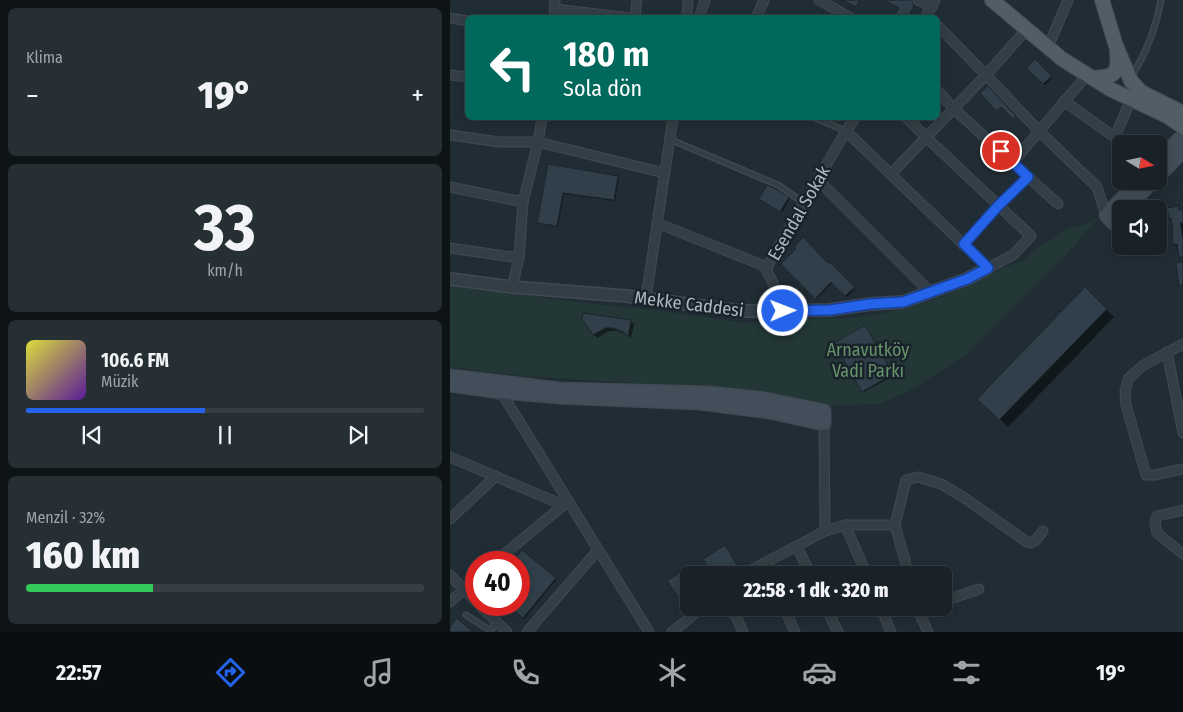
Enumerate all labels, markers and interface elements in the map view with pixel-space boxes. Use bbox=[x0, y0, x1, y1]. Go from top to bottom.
text: 180 m bbox=[563, 33, 649, 75]
icon: left bbox=[480, 35, 545, 100]
text: Klima bbox=[26, 48, 63, 67]
text: 19° bbox=[198, 72, 252, 118]
text: Sola dön bbox=[563, 75, 642, 102]
text: − bbox=[26, 79, 39, 112]
text: + bbox=[411, 79, 424, 112]
pin bbox=[980, 130, 1022, 172]
north arrow bbox=[1112, 135, 1168, 190]
map controls bbox=[1112, 135, 1167, 255]
icon: arrive bbox=[987, 137, 1015, 165]
street label: Esendal Sokak bbox=[763, 161, 835, 264]
text: 33 bbox=[194, 189, 256, 267]
button: sound bbox=[1112, 200, 1167, 255]
text: km/h bbox=[207, 261, 243, 280]
position arrow bbox=[756, 284, 808, 336]
street label: Mekke Caddesi bbox=[633, 286, 745, 322]
park label: Arnavutköy Vadi Parkı bbox=[827, 339, 909, 382]
text: 106.6 FM bbox=[101, 349, 169, 372]
text: Müzik bbox=[101, 372, 139, 391]
icon: previous bbox=[78, 421, 106, 449]
icon: pause bbox=[211, 421, 239, 449]
icon: next bbox=[344, 421, 372, 449]
text: Menzil · 32% bbox=[26, 508, 105, 527]
text: 160 km bbox=[26, 532, 140, 578]
speed limit sign: 40 bbox=[465, 551, 530, 616]
text: 22:58 · 1 dk · 320 m bbox=[743, 579, 889, 602]
icon: directions bbox=[213, 655, 248, 690]
icon: music bbox=[361, 655, 396, 690]
icon: phone bbox=[508, 655, 543, 690]
icon: climate bbox=[655, 655, 690, 690]
icon: car bbox=[802, 655, 837, 690]
icon: filters bbox=[949, 655, 984, 690]
text: 22:57 bbox=[56, 659, 101, 686]
text: 19° bbox=[1096, 659, 1127, 686]

